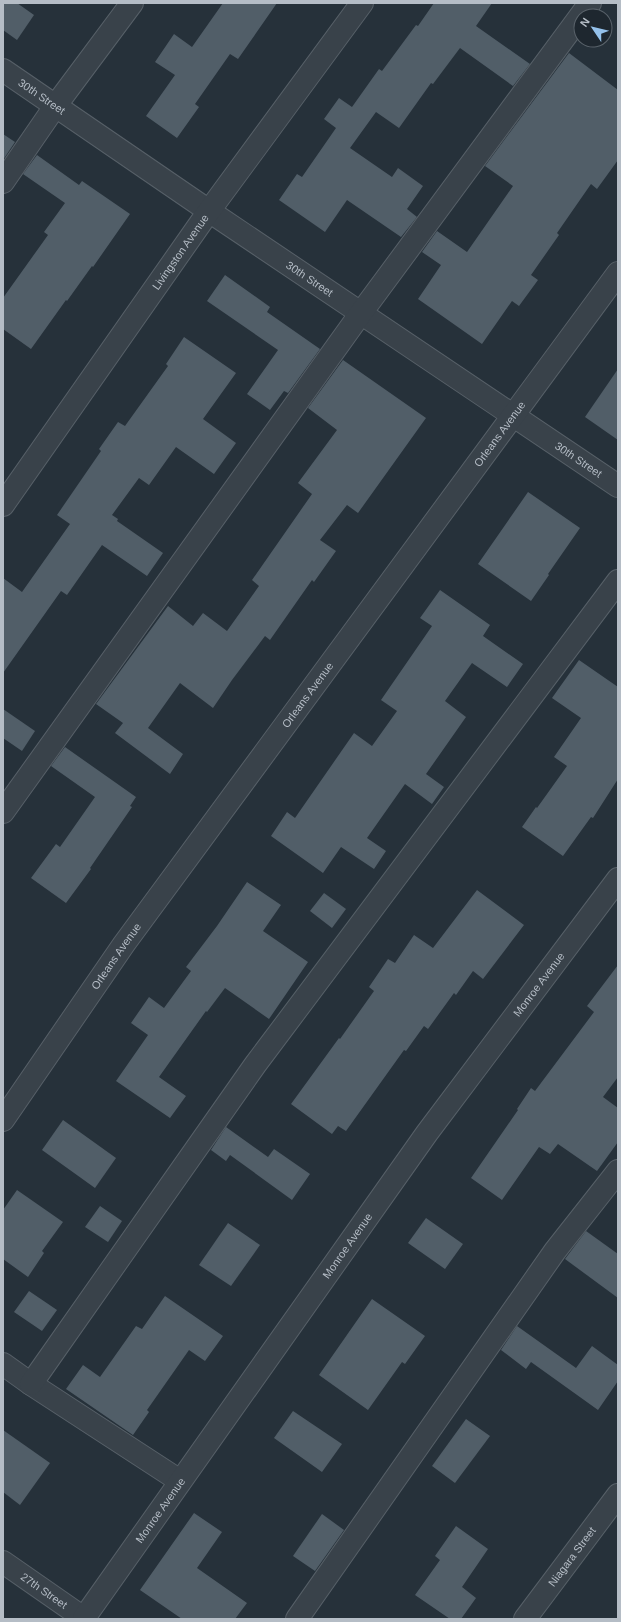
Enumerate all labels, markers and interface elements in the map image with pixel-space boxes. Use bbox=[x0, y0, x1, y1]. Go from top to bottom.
north arrow bbox=[573, 8, 613, 48]
text: N bbox=[578, 16, 592, 29]
street label: 30th Street bbox=[16, 76, 67, 117]
street label: Livingston Avenue bbox=[150, 212, 211, 292]
street label: 30th Street bbox=[284, 259, 335, 299]
street label: Orleans Avenue bbox=[472, 399, 528, 469]
street label: 30th Street bbox=[553, 439, 604, 480]
street label: Orleans Avenue bbox=[279, 660, 335, 730]
street label: Orleans Avenue bbox=[89, 921, 143, 992]
street label: Monroe Avenue bbox=[511, 950, 567, 1019]
street label: Monroe Avenue bbox=[320, 1211, 374, 1281]
street label: Monroe Avenue bbox=[133, 1475, 187, 1545]
street label: Niagara Street bbox=[546, 1525, 598, 1589]
street label: 27th Street bbox=[19, 1570, 70, 1611]

